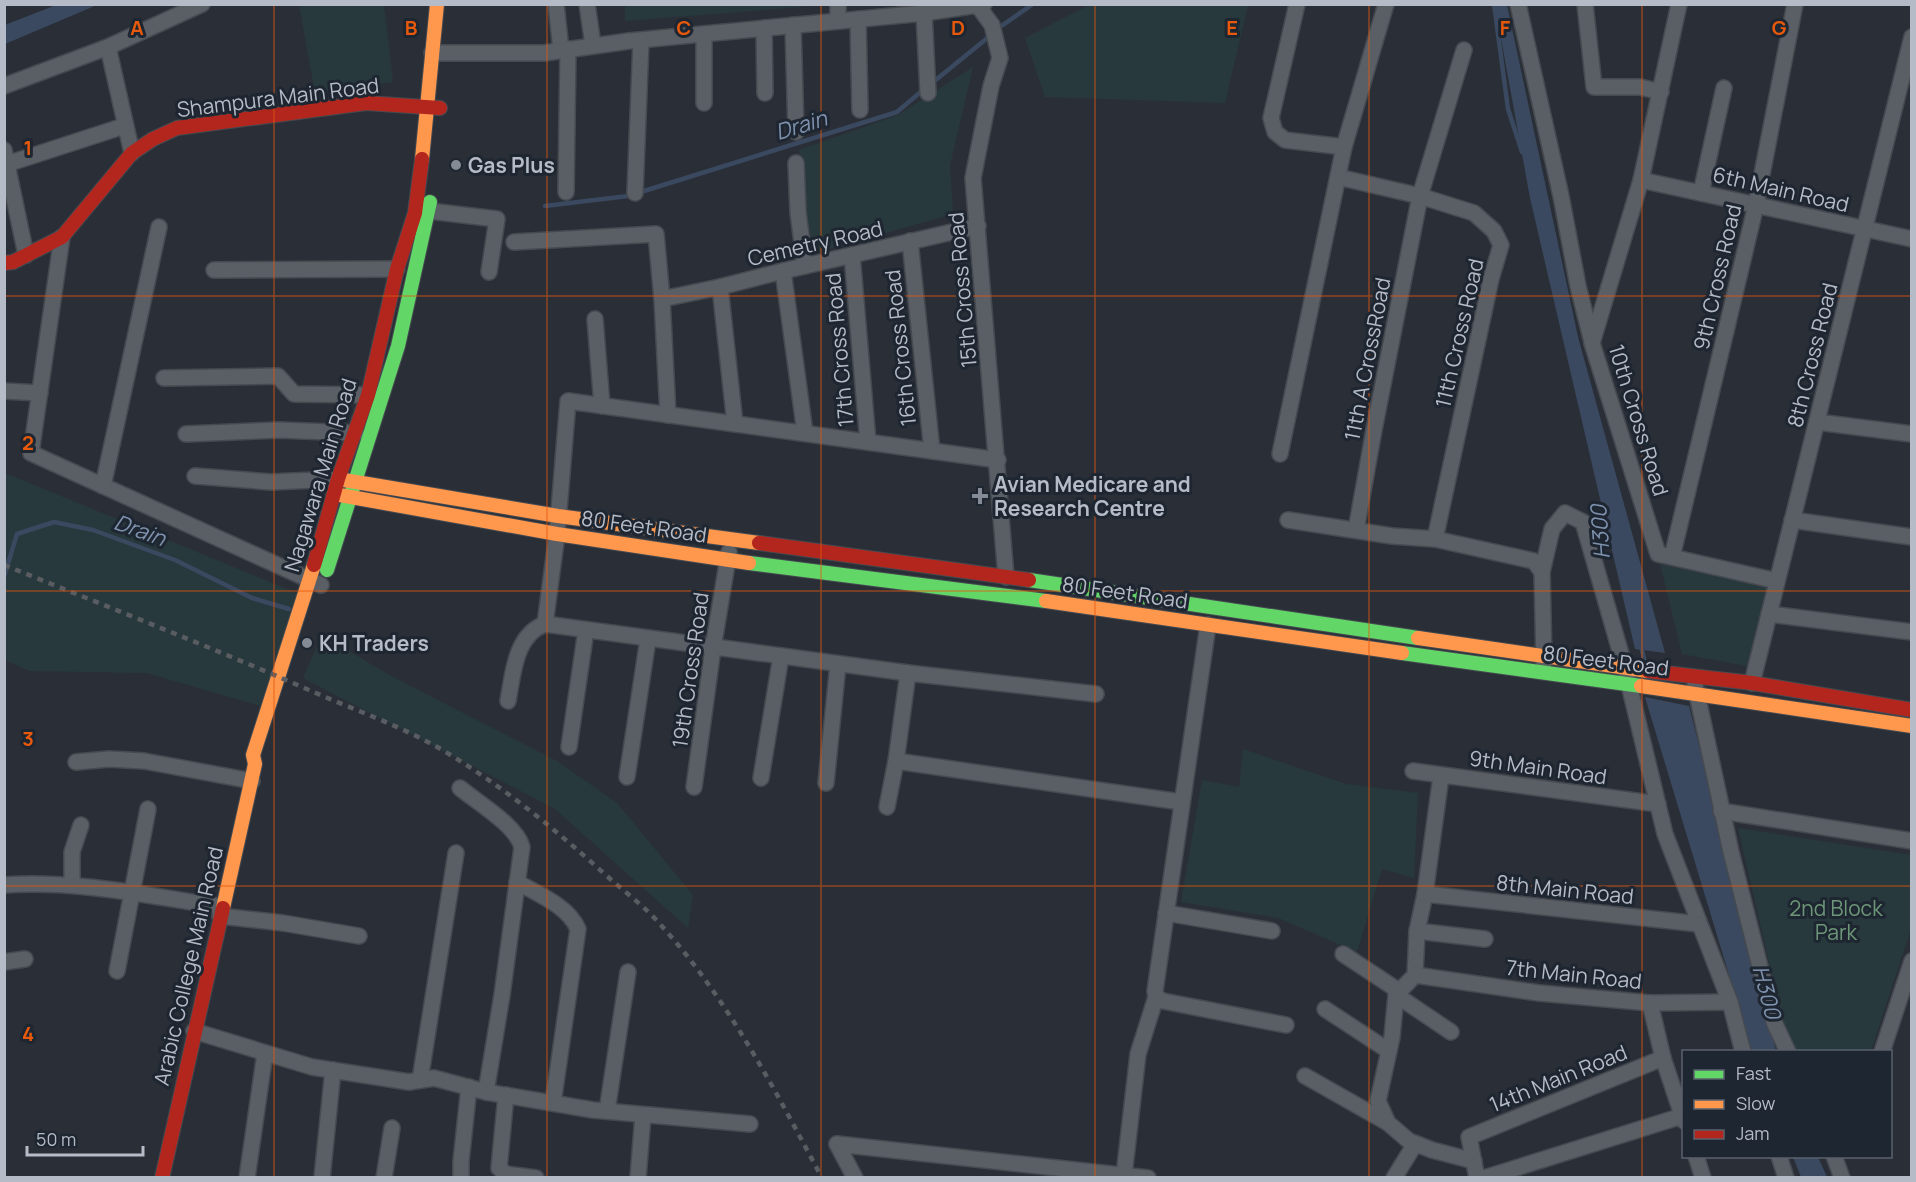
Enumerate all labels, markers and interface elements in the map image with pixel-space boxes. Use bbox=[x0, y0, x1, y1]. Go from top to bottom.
text: A bbox=[130, 14, 144, 41]
text: B bbox=[405, 14, 418, 41]
text: C bbox=[677, 14, 691, 41]
text: D bbox=[951, 14, 965, 41]
text: E bbox=[1226, 14, 1238, 41]
text: F bbox=[1500, 14, 1511, 41]
text: G bbox=[1772, 14, 1787, 41]
street label: Shampura Main Road bbox=[175, 71, 381, 123]
water label: Drain bbox=[771, 103, 831, 147]
text: 1 bbox=[24, 134, 32, 161]
place label: Gas Plus bbox=[468, 151, 555, 179]
marker: Gas Plus bbox=[449, 158, 463, 172]
street label: 6th Main Road bbox=[1710, 160, 1852, 218]
street label: 9th Cross Road bbox=[1687, 201, 1747, 353]
street label: 15th Cross Road bbox=[941, 211, 983, 369]
street label: Cemetry Road bbox=[745, 214, 885, 272]
street label: 11th Cross Road bbox=[1428, 256, 1490, 410]
street label: 16th Cross Road bbox=[878, 268, 922, 428]
street label: 17th Cross Road bbox=[818, 272, 860, 428]
street label: 11th A CrossRoad bbox=[1337, 275, 1397, 443]
street label: 8th Cross Road bbox=[1781, 280, 1843, 430]
street label: 10th Cross Road bbox=[1603, 341, 1675, 499]
street label: Nagawara Main Road bbox=[277, 375, 363, 575]
text: 2 bbox=[22, 429, 34, 456]
place label: Avian Medicare and Research Centre bbox=[994, 470, 1191, 522]
marker: Avian Medicare and Research Centre bbox=[971, 487, 989, 505]
water label: H300 bbox=[1583, 502, 1617, 560]
street label: 80 Feet Road bbox=[579, 503, 709, 549]
water label: Drain bbox=[110, 507, 171, 553]
street label: 80 Feet Road bbox=[1060, 569, 1190, 615]
street label: 19th Cross Road bbox=[665, 590, 715, 750]
place label: KH Traders bbox=[319, 629, 429, 657]
marker: KH Traders bbox=[300, 636, 314, 650]
street label: 80 Feet Road bbox=[1542, 638, 1670, 682]
text: 3 bbox=[22, 725, 34, 752]
street label: 9th Main Road bbox=[1467, 743, 1609, 791]
street label: Arabic College Main Road bbox=[147, 844, 229, 1088]
street label: 8th Main Road bbox=[1495, 868, 1635, 910]
park label: 2nd Block Park bbox=[1789, 894, 1883, 946]
street label: 7th Main Road bbox=[1505, 953, 1643, 995]
water label: H300 bbox=[1746, 962, 1789, 1024]
text: 4 bbox=[22, 1020, 34, 1047]
street label: 14th Main Road bbox=[1485, 1038, 1631, 1118]
legend bbox=[1682, 1050, 1892, 1158]
text: Fast bbox=[1736, 1061, 1771, 1085]
text: Slow bbox=[1736, 1091, 1776, 1115]
scale bar bbox=[27, 1119, 142, 1157]
text: Jam bbox=[1736, 1121, 1770, 1145]
text: 50 m bbox=[36, 1127, 76, 1151]

